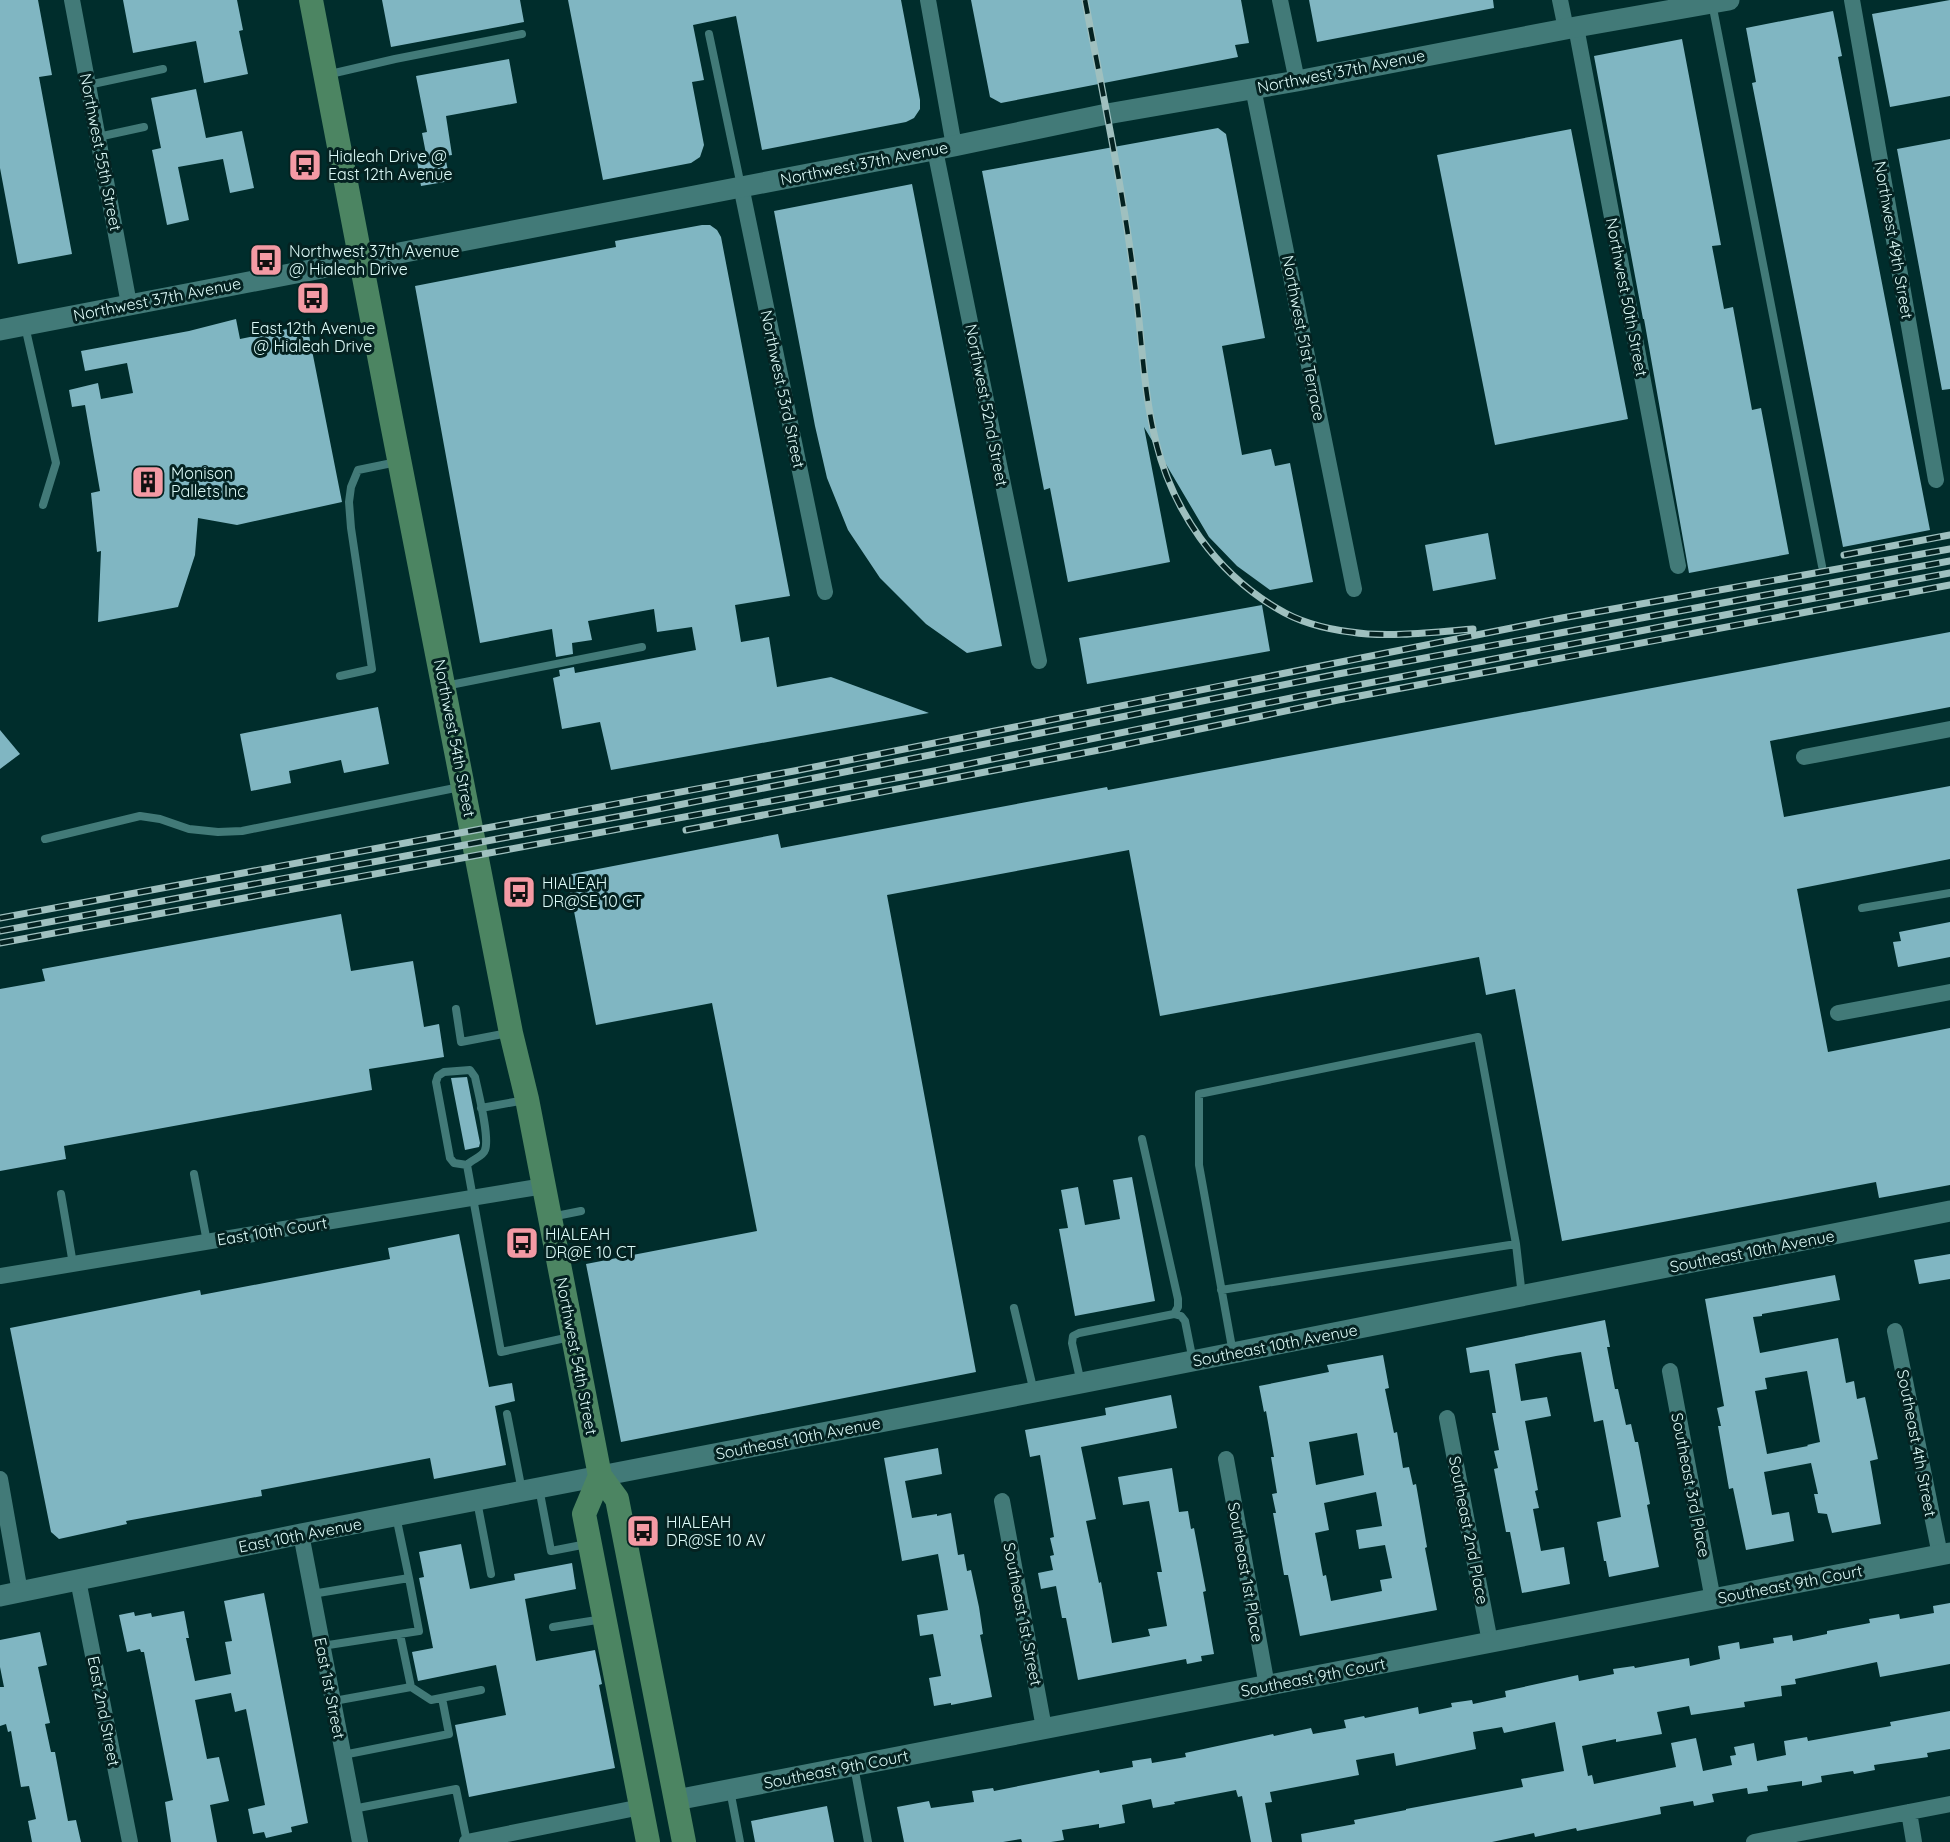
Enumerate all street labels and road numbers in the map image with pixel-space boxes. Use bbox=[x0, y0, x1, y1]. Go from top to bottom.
street label: Northwest 37th Avenue bbox=[1255, 45, 1427, 97]
street label: Northwest 55th Street bbox=[76, 71, 126, 233]
street label: Northwest 37th Avenue bbox=[778, 137, 950, 189]
street label: Northwest 49th Street bbox=[1870, 159, 1918, 321]
street label: Northwest 50th Street bbox=[1602, 216, 1652, 378]
street label: Northwest 51st Terrace bbox=[1278, 254, 1330, 422]
street label: Northwest 37th Avenue bbox=[71, 273, 243, 325]
street label: Northwest 53rd Street bbox=[756, 308, 810, 470]
street label: Northwest 52nd Street bbox=[961, 322, 1013, 488]
street label: Northwest 54th Street bbox=[430, 658, 480, 818]
street label: East 10th Court bbox=[216, 1212, 328, 1250]
street label: Southeast 10th Avenue bbox=[1668, 1225, 1836, 1277]
street label: Northwest 54th Street bbox=[552, 1276, 602, 1436]
street label: Southeast 10th Avenue bbox=[1191, 1319, 1359, 1371]
street label: Southeast 4th Street bbox=[1893, 1368, 1941, 1518]
street label: Southeast 3rd Place bbox=[1667, 1411, 1715, 1559]
street label: Southeast 10th Avenue bbox=[714, 1412, 882, 1464]
street label: Southeast 2nd Place bbox=[1445, 1454, 1493, 1606]
street label: Southeast 1st Place bbox=[1224, 1500, 1268, 1644]
street label: East 10th Avenue bbox=[237, 1513, 363, 1557]
street label: Southeast 1st Street bbox=[999, 1541, 1047, 1687]
street label: Southeast 9th Court bbox=[1716, 1560, 1864, 1608]
street label: East 1st Street bbox=[310, 1636, 350, 1740]
street label: Southeast 9th Court bbox=[1239, 1653, 1387, 1701]
street label: East 2nd Street bbox=[83, 1654, 125, 1768]
street label: Southeast 9th Court bbox=[762, 1745, 910, 1793]

